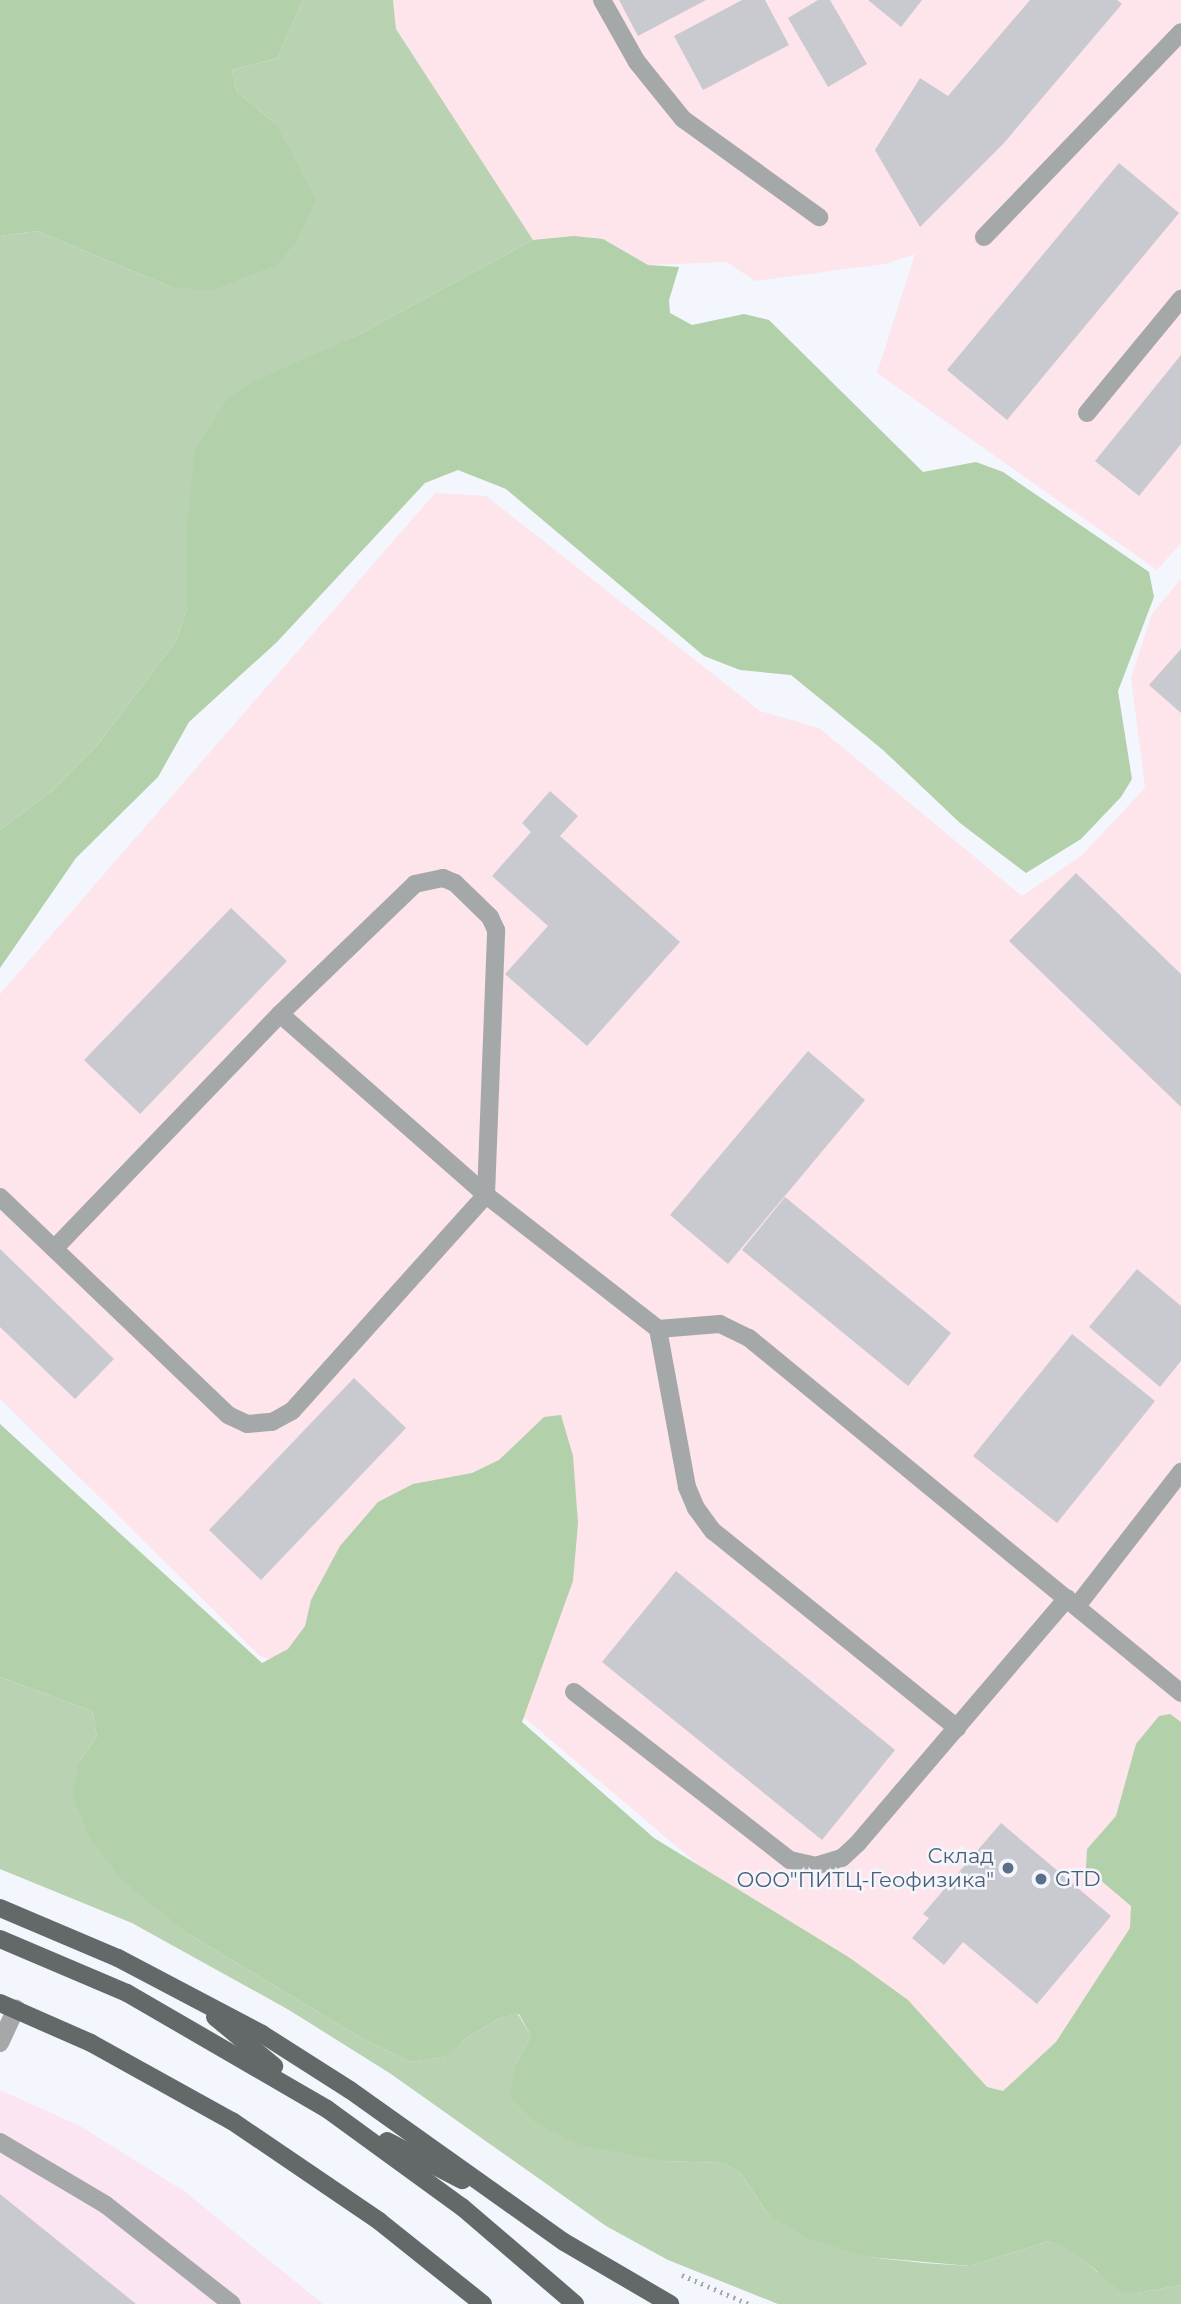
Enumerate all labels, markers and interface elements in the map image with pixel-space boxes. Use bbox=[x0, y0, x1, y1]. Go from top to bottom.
place label: Склад ООО"ПИТЦ-Геофизика" bbox=[737, 1843, 994, 1893]
marker: Склад ООО"ПИТЦ-Геофизика" bbox=[1000, 1860, 1016, 1876]
place label: GTD bbox=[1055, 1866, 1101, 1892]
marker: GTD bbox=[1033, 1871, 1049, 1887]

